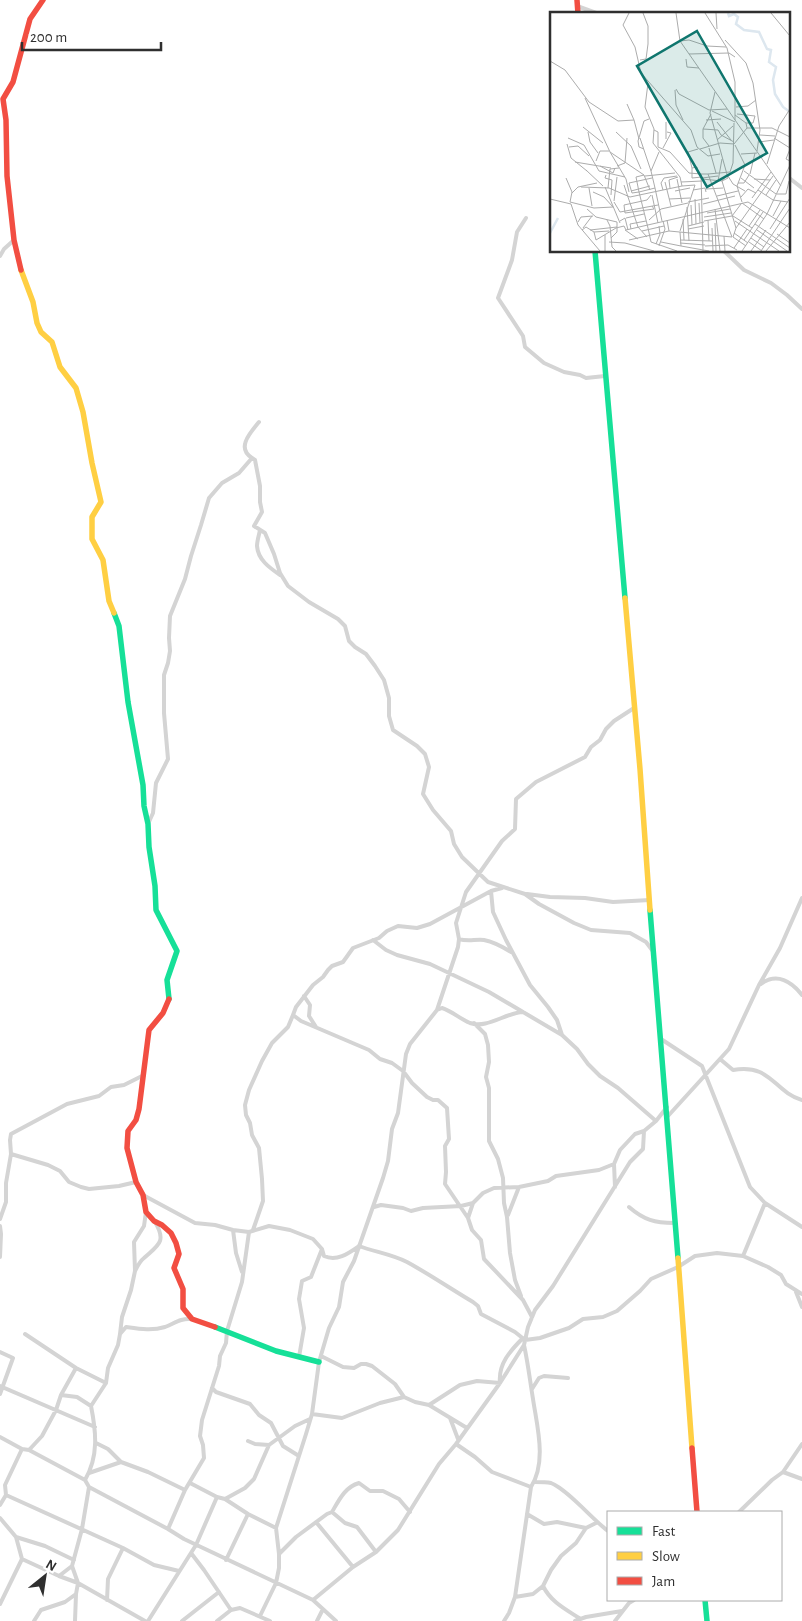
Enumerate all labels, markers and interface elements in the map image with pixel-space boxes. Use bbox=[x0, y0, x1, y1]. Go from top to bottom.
inset map bbox=[550, 12, 790, 252]
scale bar bbox=[22, 20, 161, 52]
text: 200 m bbox=[30, 30, 67, 45]
legend bbox=[607, 1511, 782, 1601]
text: Fast bbox=[652, 1524, 676, 1539]
text: Slow bbox=[652, 1549, 680, 1564]
north arrow bbox=[20, 1551, 70, 1601]
text: N bbox=[43, 1557, 59, 1574]
text: Jam bbox=[652, 1574, 675, 1589]

